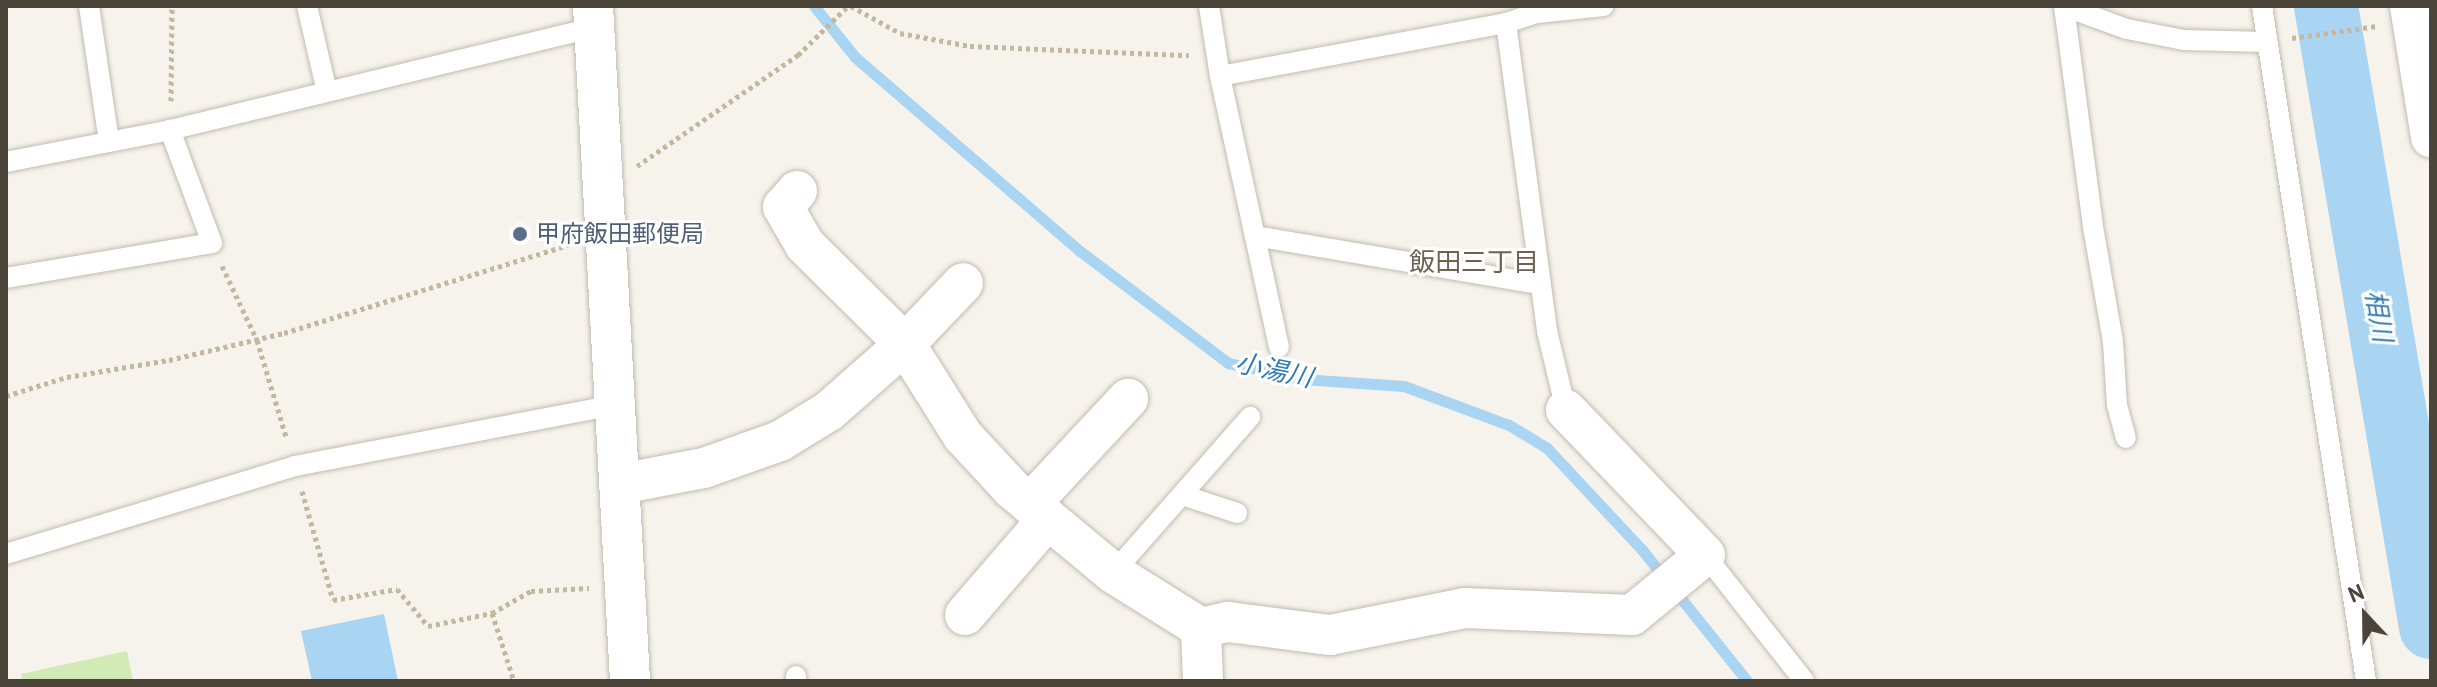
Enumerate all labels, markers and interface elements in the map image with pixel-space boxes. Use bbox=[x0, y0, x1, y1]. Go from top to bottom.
place label: 甲府飯田郵便局 bbox=[536, 220, 704, 248]
marker: 甲府飯田郵便局 bbox=[511, 225, 529, 243]
district label: 飯田三丁目 bbox=[1409, 246, 1539, 278]
water label: 相川 bbox=[2359, 288, 2399, 344]
water label: 小湯川 bbox=[1233, 347, 1315, 393]
north arrow bbox=[2325, 575, 2405, 655]
text: N bbox=[2344, 577, 2368, 608]

